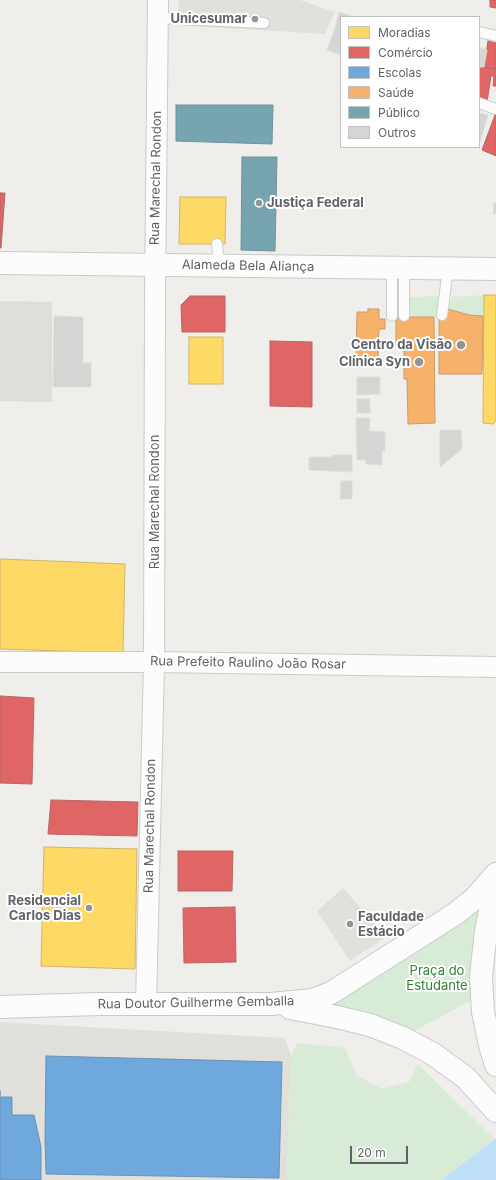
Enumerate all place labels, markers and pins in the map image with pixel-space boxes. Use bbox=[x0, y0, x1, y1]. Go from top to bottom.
place label: Unicesumar bbox=[170, 11, 247, 27]
marker: Unicesumar bbox=[250, 14, 260, 24]
place label: Justiça Federal bbox=[267, 195, 364, 211]
marker: Justiça Federal bbox=[254, 198, 264, 208]
place label: Centro da Visão bbox=[351, 337, 452, 353]
marker: Centro da Visão bbox=[455, 339, 467, 351]
place label: Clínica Syn bbox=[339, 354, 410, 370]
marker: Clínica Syn bbox=[413, 356, 425, 368]
place label: Residencial Carlos Dias bbox=[8, 893, 81, 924]
marker: Residencial Carlos Dias bbox=[84, 903, 94, 913]
place label: Faculdade Estácio bbox=[358, 909, 424, 940]
marker: Faculdade Estácio bbox=[345, 919, 355, 929]

